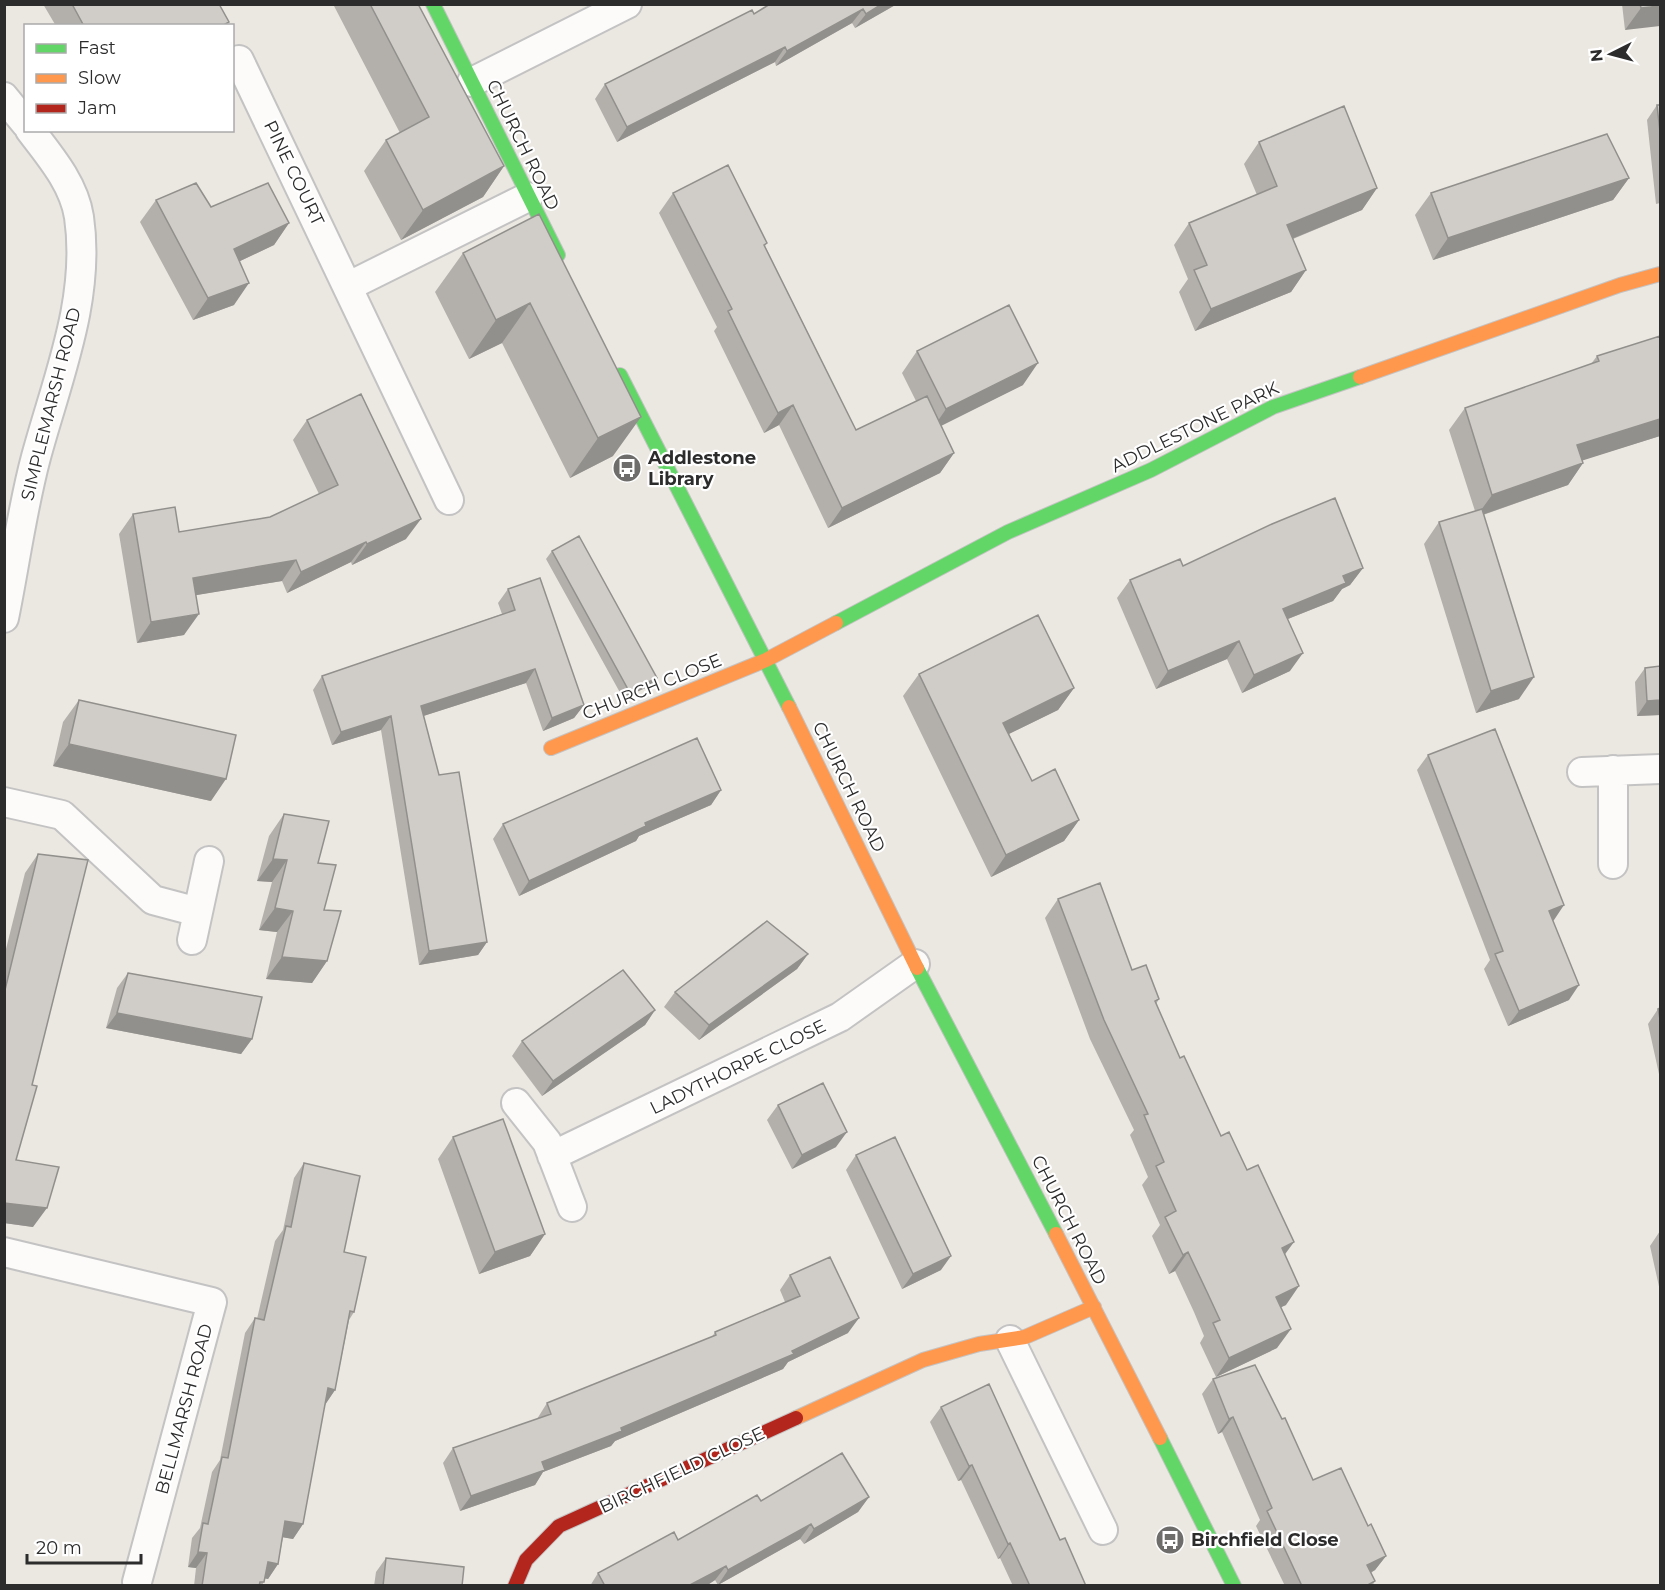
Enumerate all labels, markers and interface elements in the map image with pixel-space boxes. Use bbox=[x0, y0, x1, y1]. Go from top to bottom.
legend bbox=[24, 24, 234, 132]
north arrow bbox=[1581, 24, 1641, 84]
text: Fast bbox=[78, 37, 116, 59]
text: N bbox=[1586, 48, 1607, 63]
text: Slow bbox=[78, 67, 121, 89]
street label: CHURCH ROAD bbox=[482, 76, 564, 214]
text: Jam bbox=[77, 97, 117, 119]
street label: PINE COURT bbox=[259, 117, 329, 230]
street label: SIMPLEMARSH ROAD bbox=[16, 305, 86, 503]
street label: ADDLESTONE PARK bbox=[1108, 377, 1283, 477]
place label: Addlestone Library bbox=[647, 447, 756, 490]
bus stop icon: Addlestone Library bbox=[611, 452, 643, 484]
street label: CHURCH CLOSE bbox=[579, 649, 725, 725]
street label: CHURCH ROAD bbox=[808, 718, 890, 856]
street label: LADYTHORPE CLOSE bbox=[646, 1015, 830, 1119]
street label: CHURCH ROAD bbox=[1027, 1152, 1111, 1288]
street label: BELLMARSH ROAD bbox=[151, 1321, 217, 1497]
street label: BIRCHFIELD CLOSE bbox=[596, 1422, 768, 1518]
bus stop icon: Birchfield Close bbox=[1154, 1524, 1186, 1556]
scale bar bbox=[27, 1527, 141, 1565]
place label: Birchfield Close bbox=[1191, 1529, 1339, 1551]
text: 20 m bbox=[36, 1537, 82, 1559]

